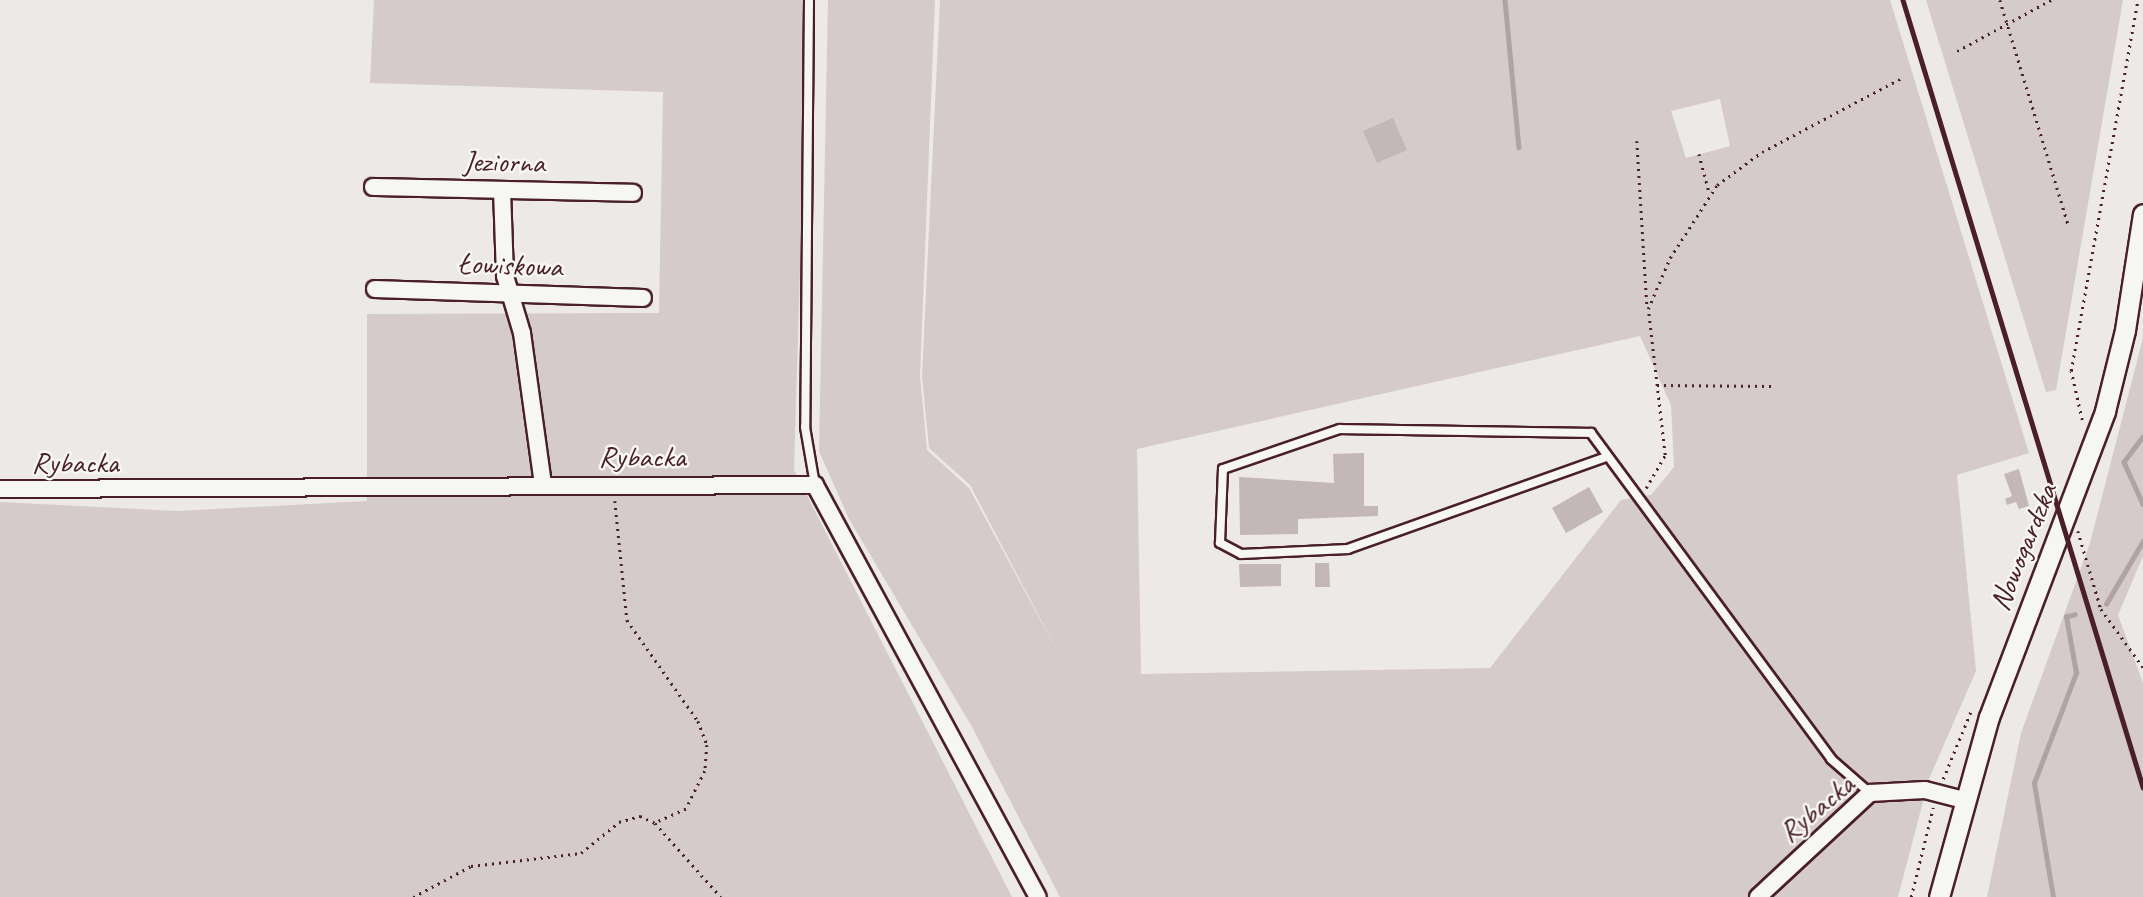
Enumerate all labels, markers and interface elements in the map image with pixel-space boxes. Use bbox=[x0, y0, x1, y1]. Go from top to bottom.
street label: Jeziorna bbox=[463, 143, 545, 181]
street label: Łowiskowa bbox=[457, 245, 563, 285]
street label: Rybacka bbox=[599, 438, 685, 474]
street label: Rybacka bbox=[32, 444, 118, 480]
street label: Nowogardzka bbox=[1981, 478, 2065, 616]
street label: Rybacka bbox=[1771, 766, 1861, 850]

